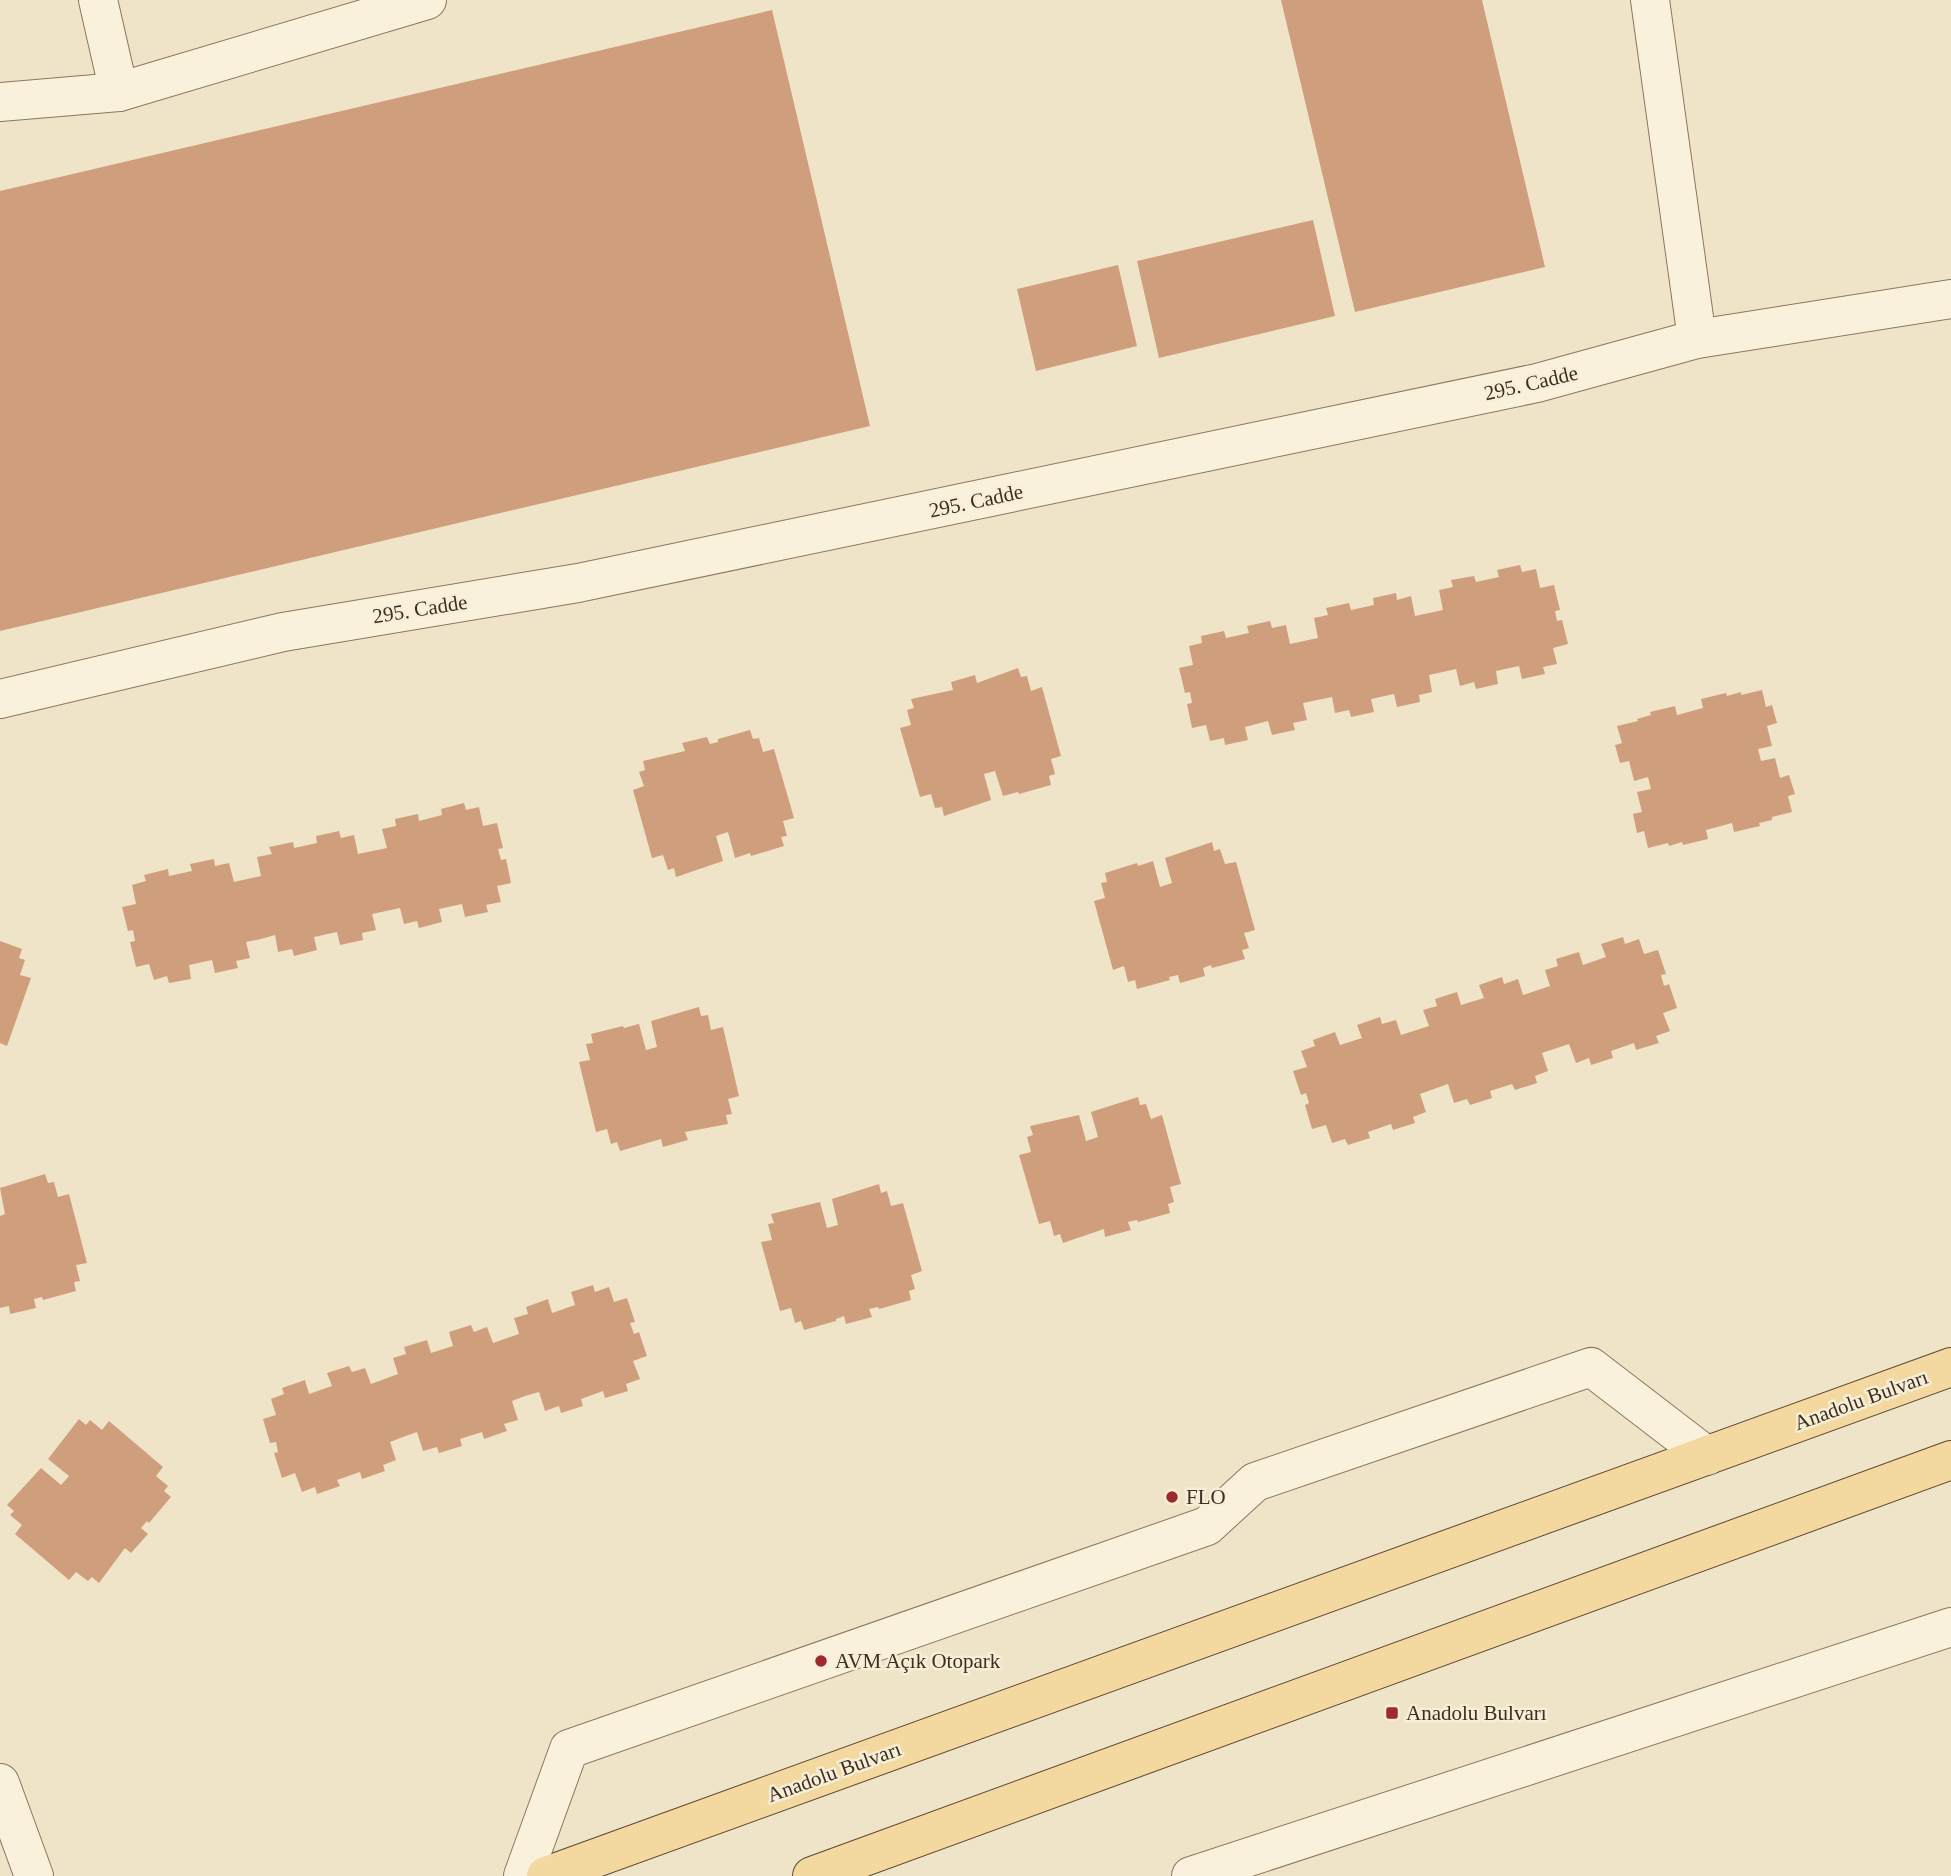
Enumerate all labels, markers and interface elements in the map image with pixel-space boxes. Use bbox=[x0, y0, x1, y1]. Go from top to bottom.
street label: 295. Cadde bbox=[1482, 361, 1580, 405]
street label: 295. Cadde bbox=[927, 479, 1025, 523]
street label: 295. Cadde bbox=[371, 590, 469, 628]
street label: Anadolu Bulvarı bbox=[1791, 1365, 1931, 1435]
place label: FLO bbox=[1186, 1485, 1226, 1509]
marker: FLO bbox=[1164, 1489, 1180, 1505]
place label: AVM Açık Otopark bbox=[835, 1649, 1001, 1673]
marker: AVM Açık Otopark bbox=[813, 1653, 829, 1669]
place label: Anadolu Bulvarı bbox=[1406, 1701, 1547, 1725]
marker: Anadolu Bulvarı bbox=[1384, 1705, 1400, 1721]
street label: Anadolu Bulvarı bbox=[764, 1737, 904, 1807]

